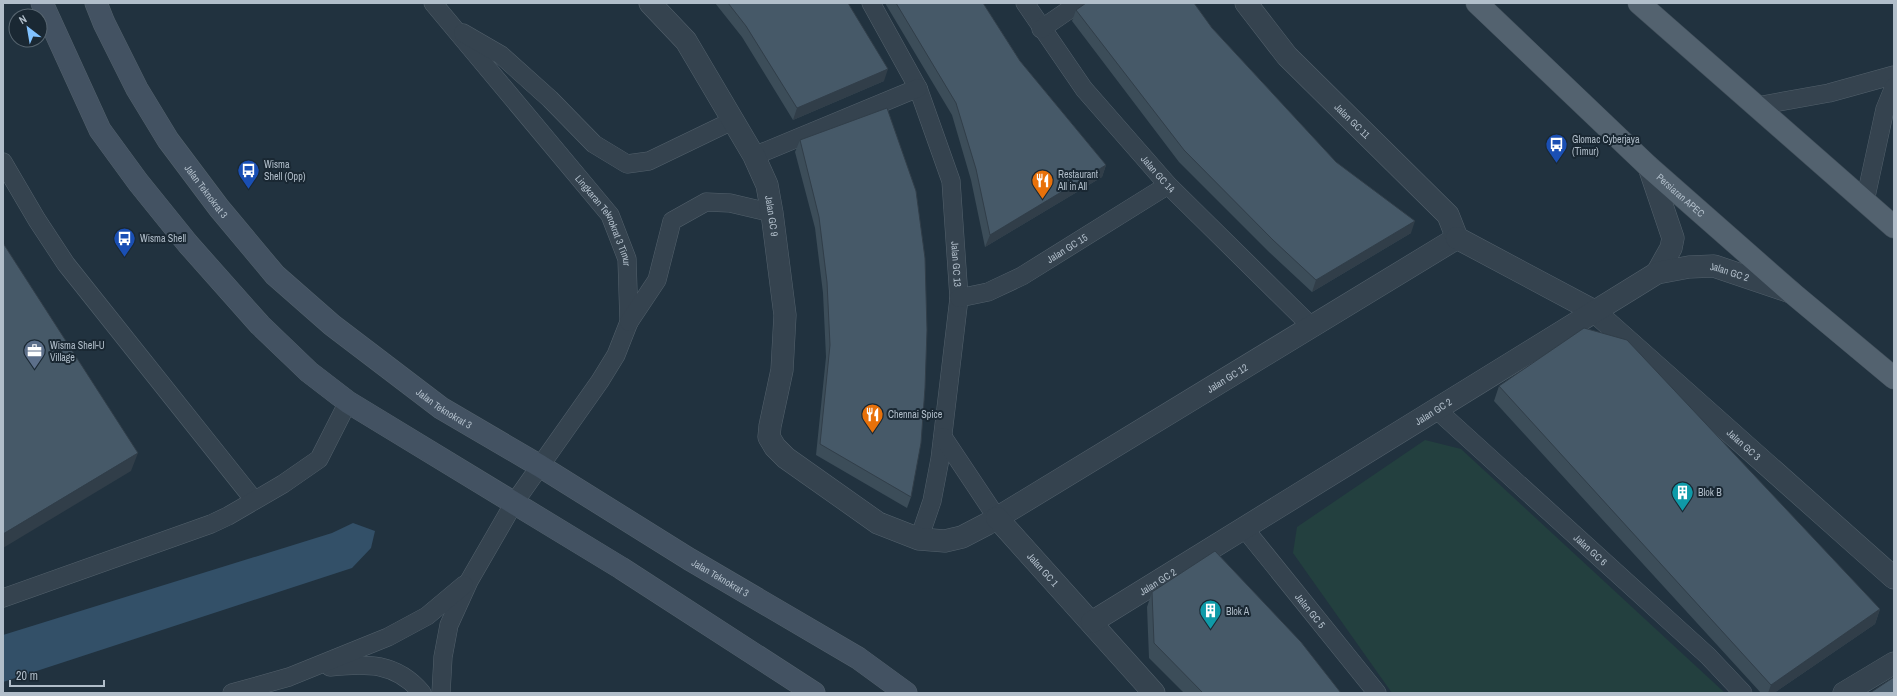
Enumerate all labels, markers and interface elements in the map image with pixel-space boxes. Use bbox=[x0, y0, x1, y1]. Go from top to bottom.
north arrow bbox=[8, 8, 48, 48]
text: N bbox=[16, 12, 29, 27]
street label: Jalan GC 11 bbox=[1332, 100, 1373, 141]
bus stop icon: Glomac Cyberjaya (Timur) bbox=[1544, 132, 1570, 165]
place label: Glomac Cyberjaya (Timur) bbox=[1572, 133, 1640, 158]
street label: Jalan GC 14 bbox=[1138, 152, 1179, 196]
bus stop icon: Wisma Shell (Opp) bbox=[236, 157, 262, 190]
place label: Wisma Shell (Opp) bbox=[264, 158, 306, 183]
street label: Jalan Teknokrat 3 bbox=[182, 162, 231, 221]
restaurant icon: Restaurant All in All bbox=[1030, 167, 1056, 200]
place label: Restaurant All in All bbox=[1057, 168, 1099, 193]
street label: Persiaran APEC bbox=[1654, 170, 1708, 220]
street label: Lingkaran Teknokrat 3 Timur bbox=[573, 172, 634, 266]
street label: Jalan GC 9 bbox=[762, 194, 781, 237]
bus stop icon: Wisma Shell bbox=[112, 225, 138, 258]
street label: Jalan GC 15 bbox=[1044, 230, 1090, 266]
place label: Wisma Shell bbox=[140, 232, 186, 245]
street label: Jalan GC 13 bbox=[949, 241, 965, 288]
street label: Jalan GC 2 bbox=[1710, 260, 1751, 284]
office icon: Wisma Shell-U Village bbox=[22, 338, 48, 371]
place label: Wisma Shell-U Village bbox=[50, 339, 105, 364]
street label: Jalan GC 12 bbox=[1204, 360, 1250, 395]
street label: Jalan Teknokrat 3 bbox=[414, 385, 475, 431]
street label: Jalan GC 2 bbox=[1412, 395, 1454, 428]
restaurant icon: Chennai Spice bbox=[860, 401, 886, 434]
place label: Chennai Spice bbox=[888, 408, 943, 421]
street label: Jalan GC 3 bbox=[1724, 426, 1764, 463]
building icon: Blok B bbox=[1670, 479, 1696, 512]
place label: Blok B bbox=[1698, 486, 1722, 499]
street label: Jalan GC 6 bbox=[1571, 531, 1611, 568]
street label: Jalan GC 1 bbox=[1025, 550, 1062, 589]
street label: Jalan Teknokrat 3 bbox=[689, 556, 752, 599]
street label: Jalan GC 2 bbox=[1137, 565, 1179, 598]
street label: Jalan GC 5 bbox=[1293, 590, 1329, 631]
building icon: Blok A bbox=[1197, 598, 1223, 631]
place label: Blok A bbox=[1226, 605, 1250, 618]
scale bar bbox=[10, 662, 104, 688]
text: 20 m bbox=[16, 668, 38, 684]

